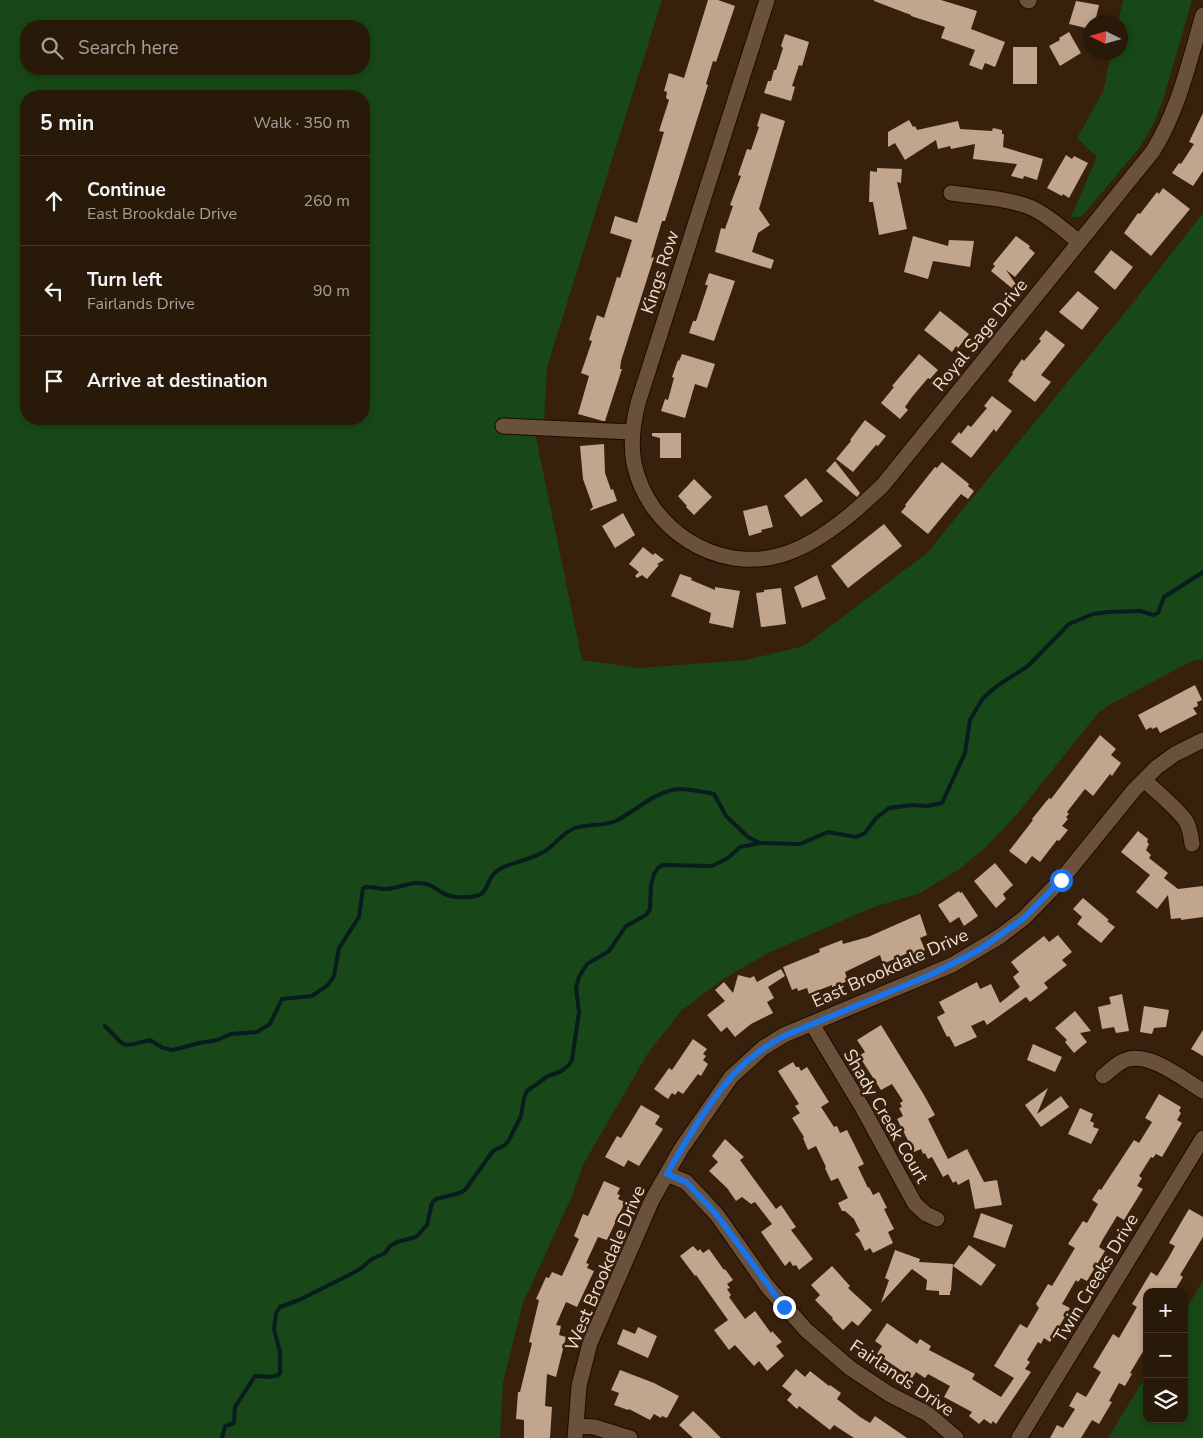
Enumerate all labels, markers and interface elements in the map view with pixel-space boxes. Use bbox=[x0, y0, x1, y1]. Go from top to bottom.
north arrow bbox=[1083, 15, 1128, 60]
search box bbox=[20, 20, 370, 75]
icon: search bbox=[38, 34, 66, 62]
text: Search here bbox=[78, 35, 179, 61]
text: 5 min bbox=[40, 109, 94, 137]
text: Walk · 350 m bbox=[254, 112, 350, 134]
text: Continue bbox=[87, 177, 166, 203]
icon: ahead bbox=[40, 187, 68, 215]
text: 260 m bbox=[303, 190, 350, 212]
text: East Brookdale Drive bbox=[87, 203, 237, 225]
street label: Kings Row bbox=[635, 227, 685, 317]
text: Turn left bbox=[87, 267, 162, 293]
street label: Royal Sage Drive bbox=[927, 274, 1033, 396]
icon: left bbox=[40, 277, 68, 305]
text: 90 m bbox=[313, 280, 350, 302]
text: Fairlands Drive bbox=[87, 293, 195, 315]
icon: arrive bbox=[40, 367, 68, 395]
text: Arrive at destination bbox=[87, 368, 268, 394]
route start bbox=[1050, 869, 1073, 892]
street label: East Brookdale Drive bbox=[808, 923, 972, 1013]
street label: Shady Creek Court bbox=[838, 1045, 935, 1188]
street label: West Brookdale Drive bbox=[559, 1182, 651, 1354]
street label: Twin Creeks Drive bbox=[1048, 1209, 1144, 1347]
map controls bbox=[1143, 1288, 1188, 1423]
button: + bbox=[1143, 1288, 1188, 1333]
route end bbox=[773, 1296, 796, 1319]
button: − bbox=[1143, 1333, 1188, 1378]
street label: Fairlands Drive bbox=[845, 1334, 959, 1422]
button: layers bbox=[1143, 1378, 1188, 1423]

